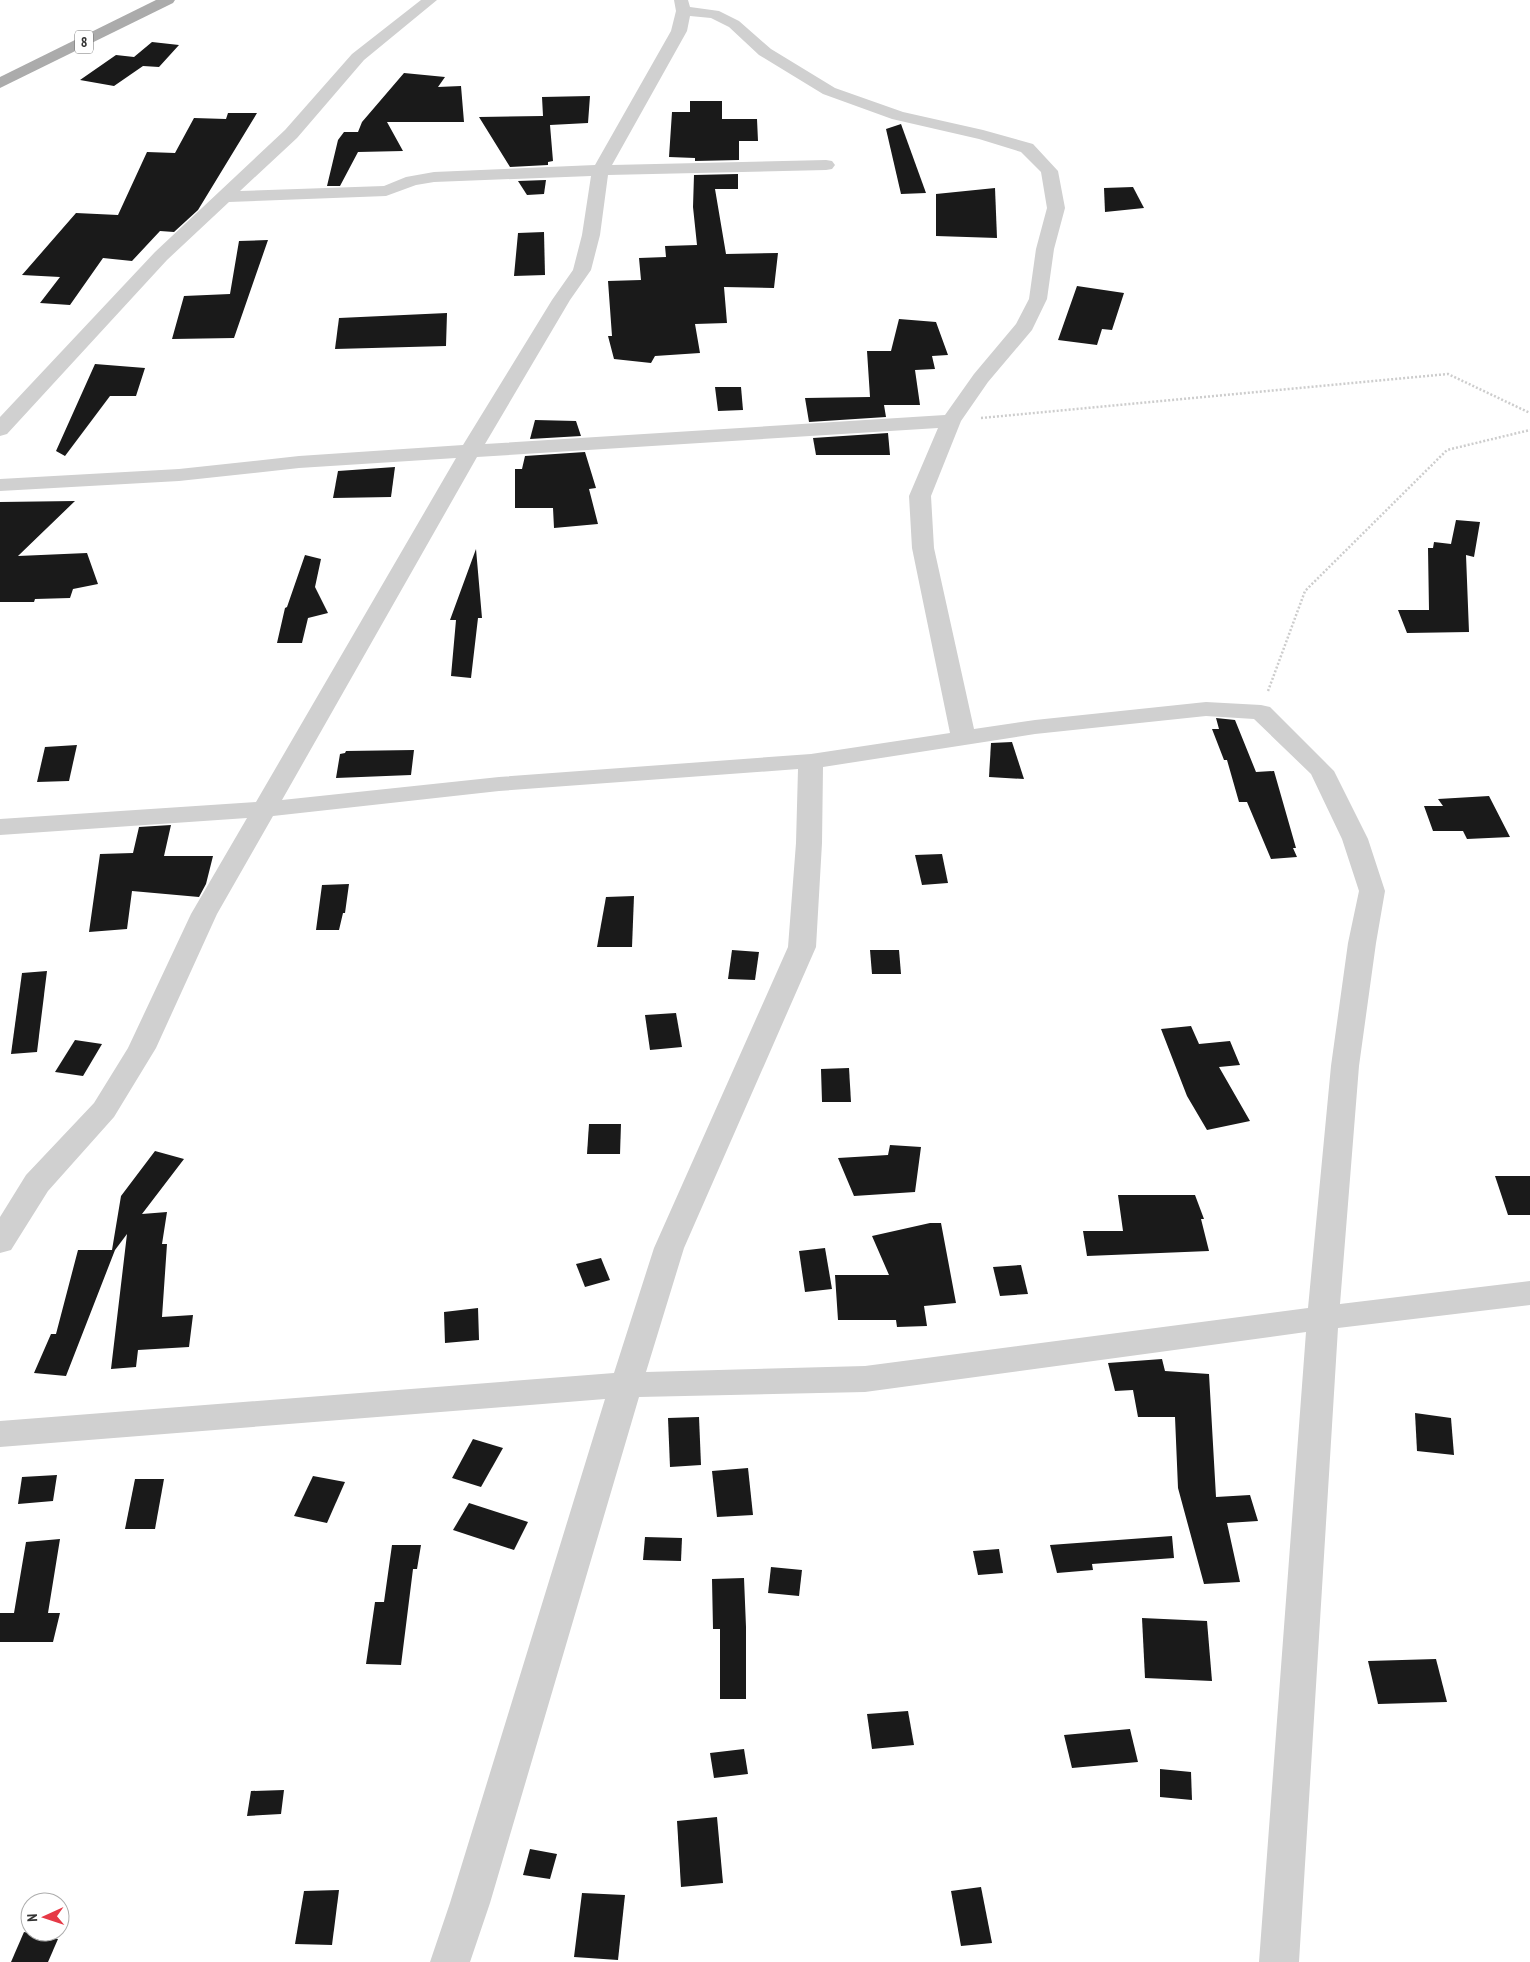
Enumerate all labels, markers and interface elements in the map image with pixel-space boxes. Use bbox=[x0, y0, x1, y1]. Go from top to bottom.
road number: 8 bbox=[75, 31, 93, 54]
north arrow bbox=[20, 1892, 70, 1942]
text: N bbox=[23, 1913, 41, 1922]

